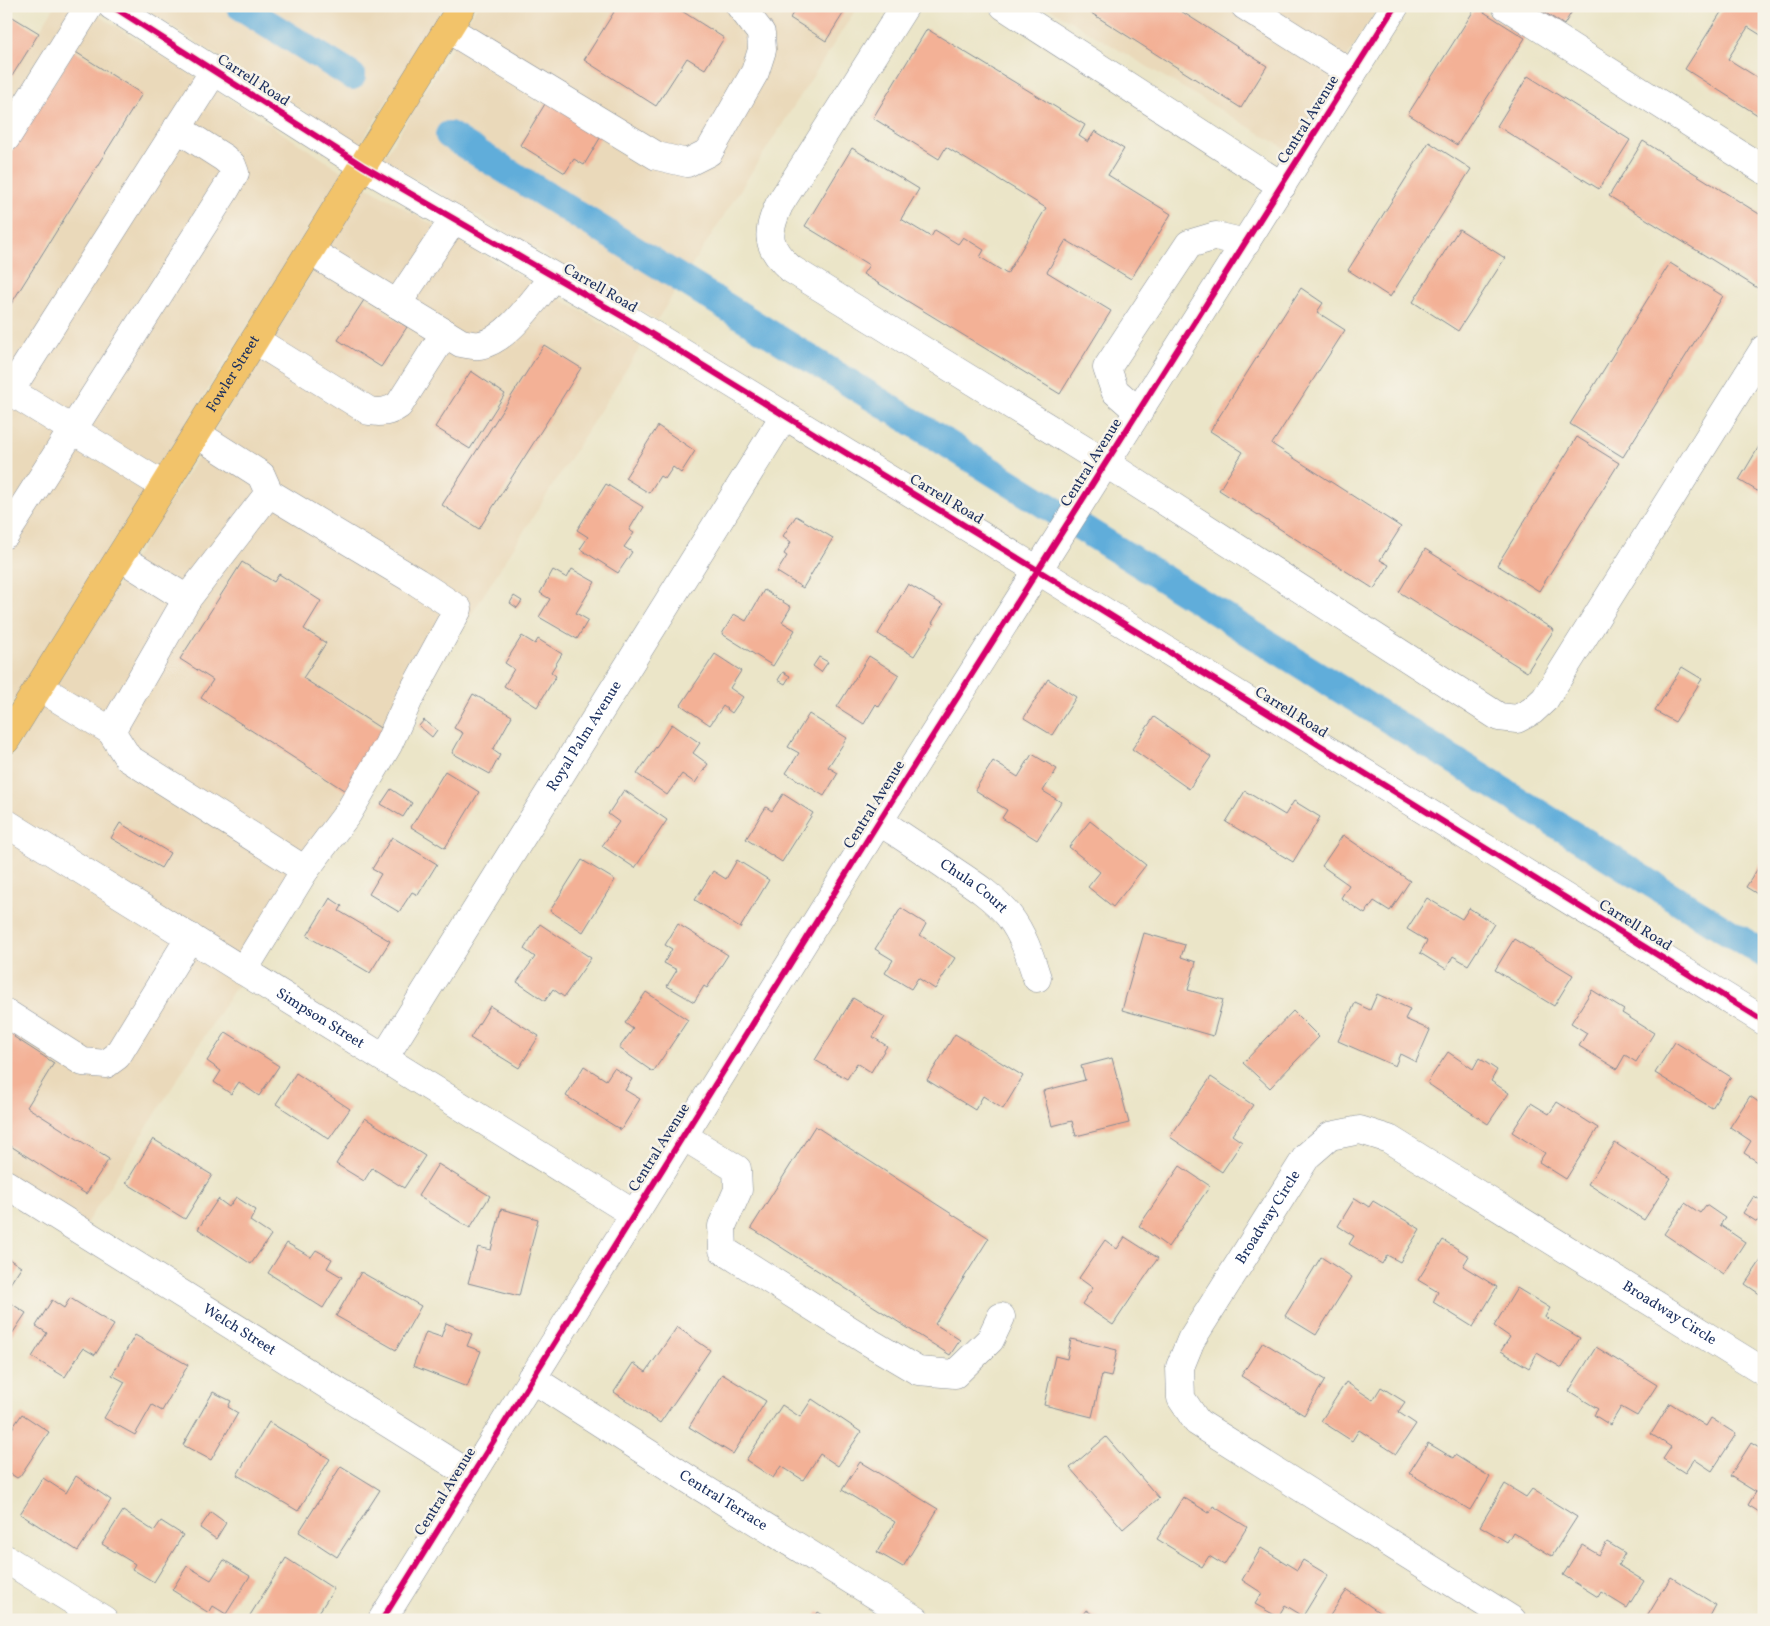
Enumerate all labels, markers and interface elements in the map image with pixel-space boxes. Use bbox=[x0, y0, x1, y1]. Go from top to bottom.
street label: Carrell Road bbox=[213, 50, 293, 112]
street label: Central Avenue bbox=[1273, 71, 1345, 169]
street label: Carrell Road bbox=[559, 259, 641, 319]
street label: Fowler Street bbox=[201, 331, 265, 417]
street label: Central Avenue bbox=[1056, 414, 1128, 512]
street label: Carrell Road bbox=[905, 470, 987, 530]
street label: Royal Palm Avenue bbox=[542, 677, 627, 796]
street label: Carrell Road bbox=[1250, 682, 1332, 744]
street label: Central Avenue bbox=[839, 756, 911, 854]
street label: Chula Court bbox=[935, 854, 1013, 918]
street label: Carrell Road bbox=[1594, 895, 1676, 957]
street label: Simpson Street bbox=[272, 983, 368, 1054]
street label: Central Avenue bbox=[624, 1099, 696, 1197]
street label: Broadway Circle bbox=[1231, 1166, 1306, 1268]
street label: Broadway Circle bbox=[1618, 1276, 1720, 1350]
street label: Welch Street bbox=[198, 1299, 280, 1361]
street label: Central Avenue bbox=[410, 1443, 482, 1541]
street label: Central Terrace bbox=[675, 1465, 772, 1536]

